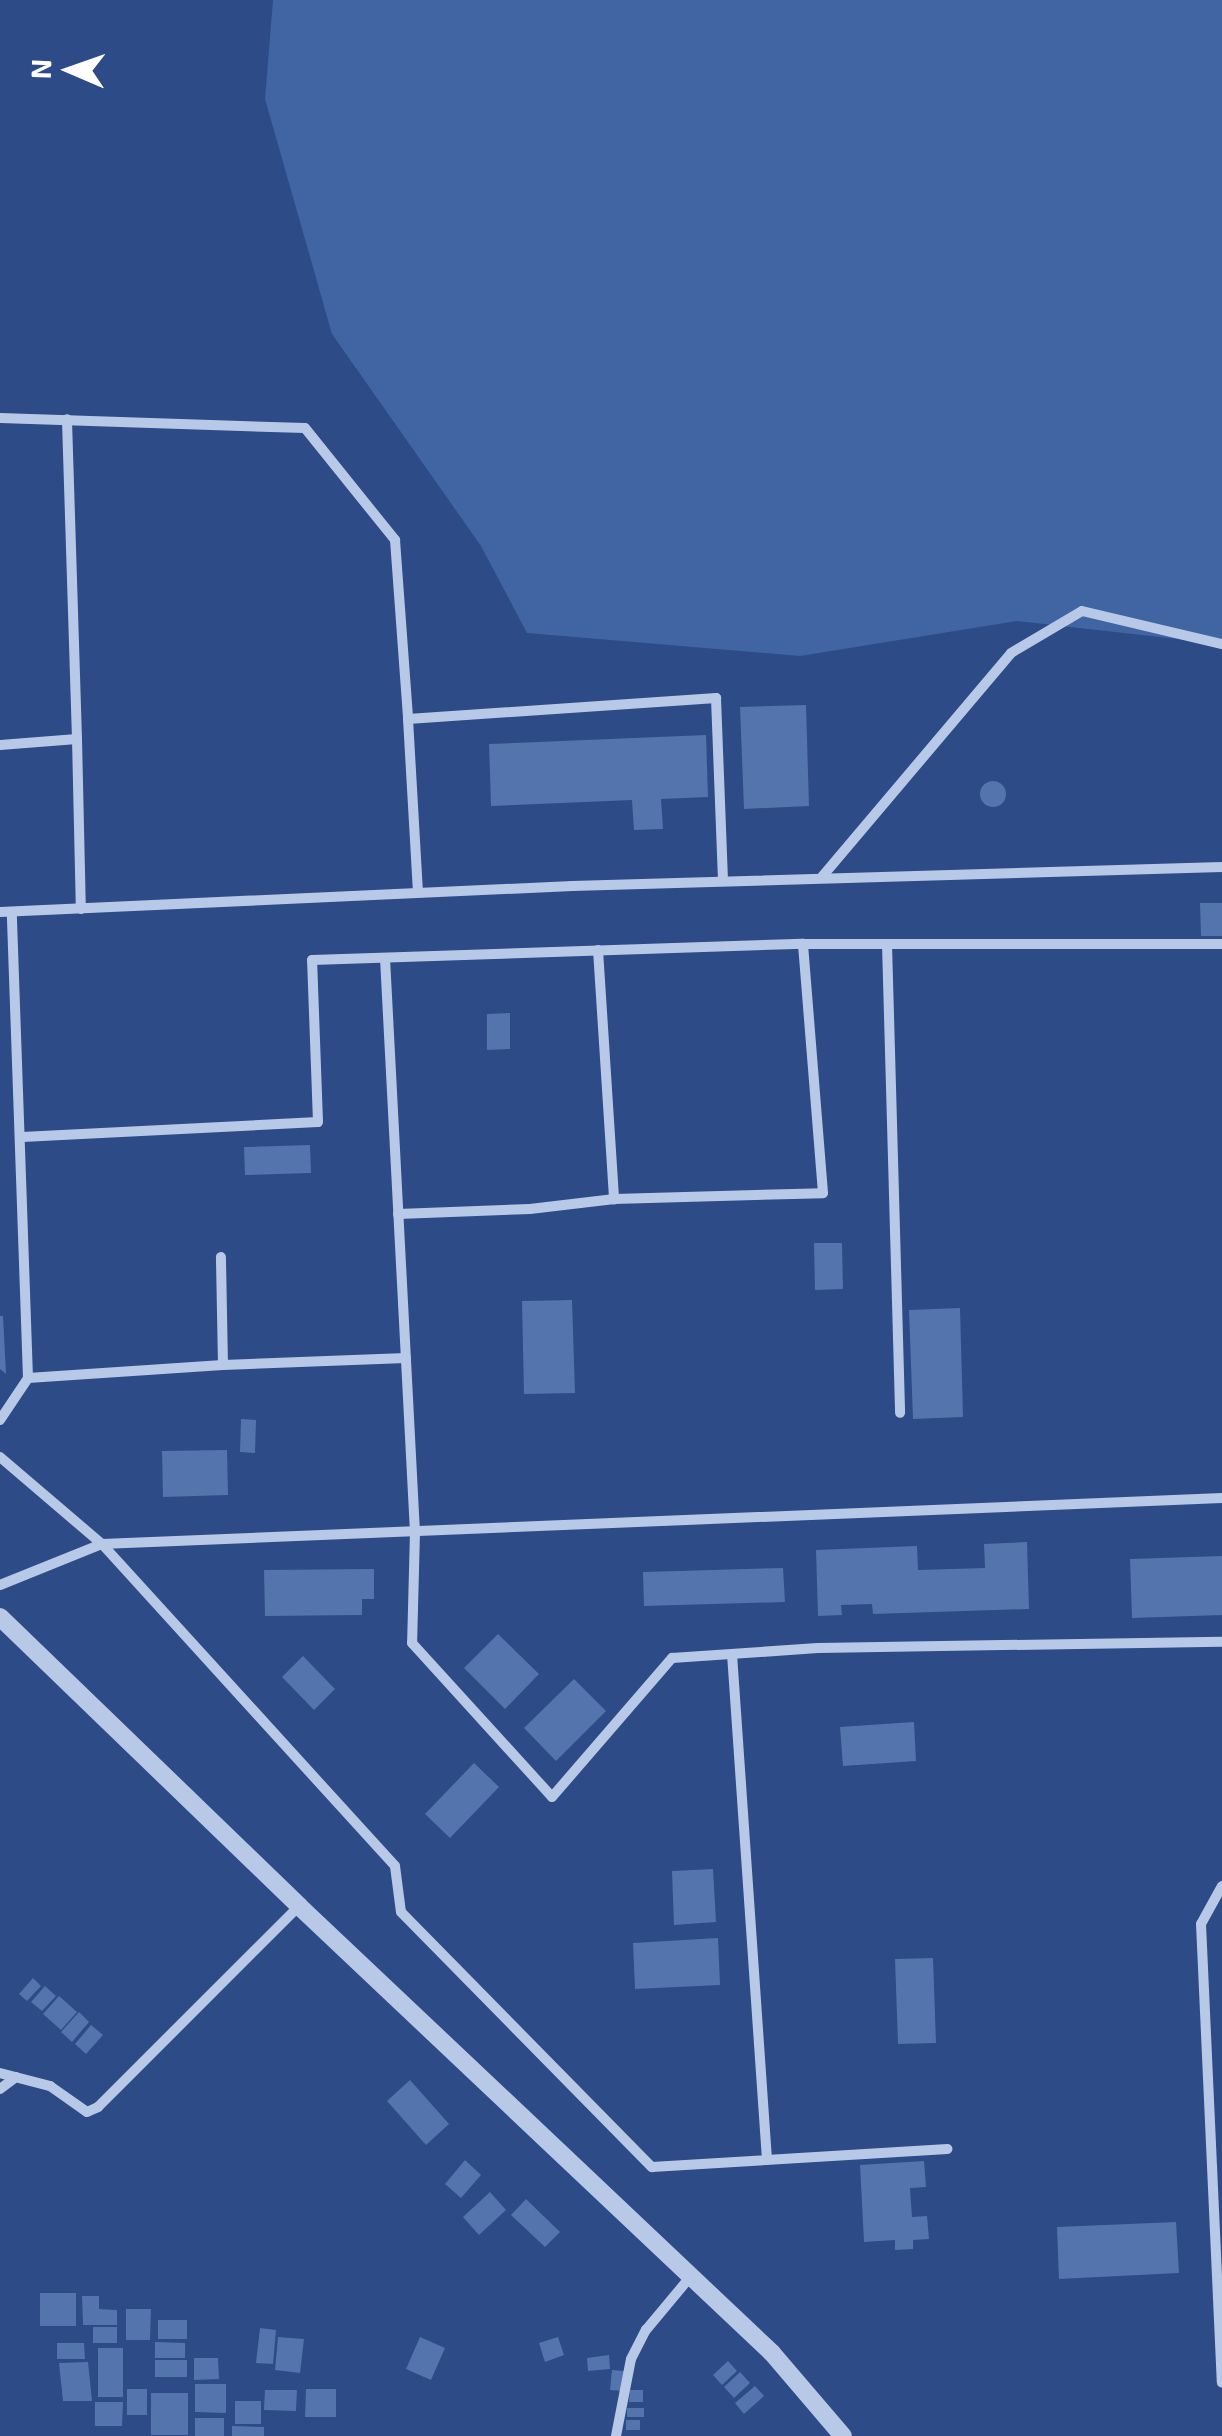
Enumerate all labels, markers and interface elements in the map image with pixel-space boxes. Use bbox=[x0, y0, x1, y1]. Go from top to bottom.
north arrow bbox=[20, 20, 120, 120]
text: N bbox=[23, 58, 57, 80]

